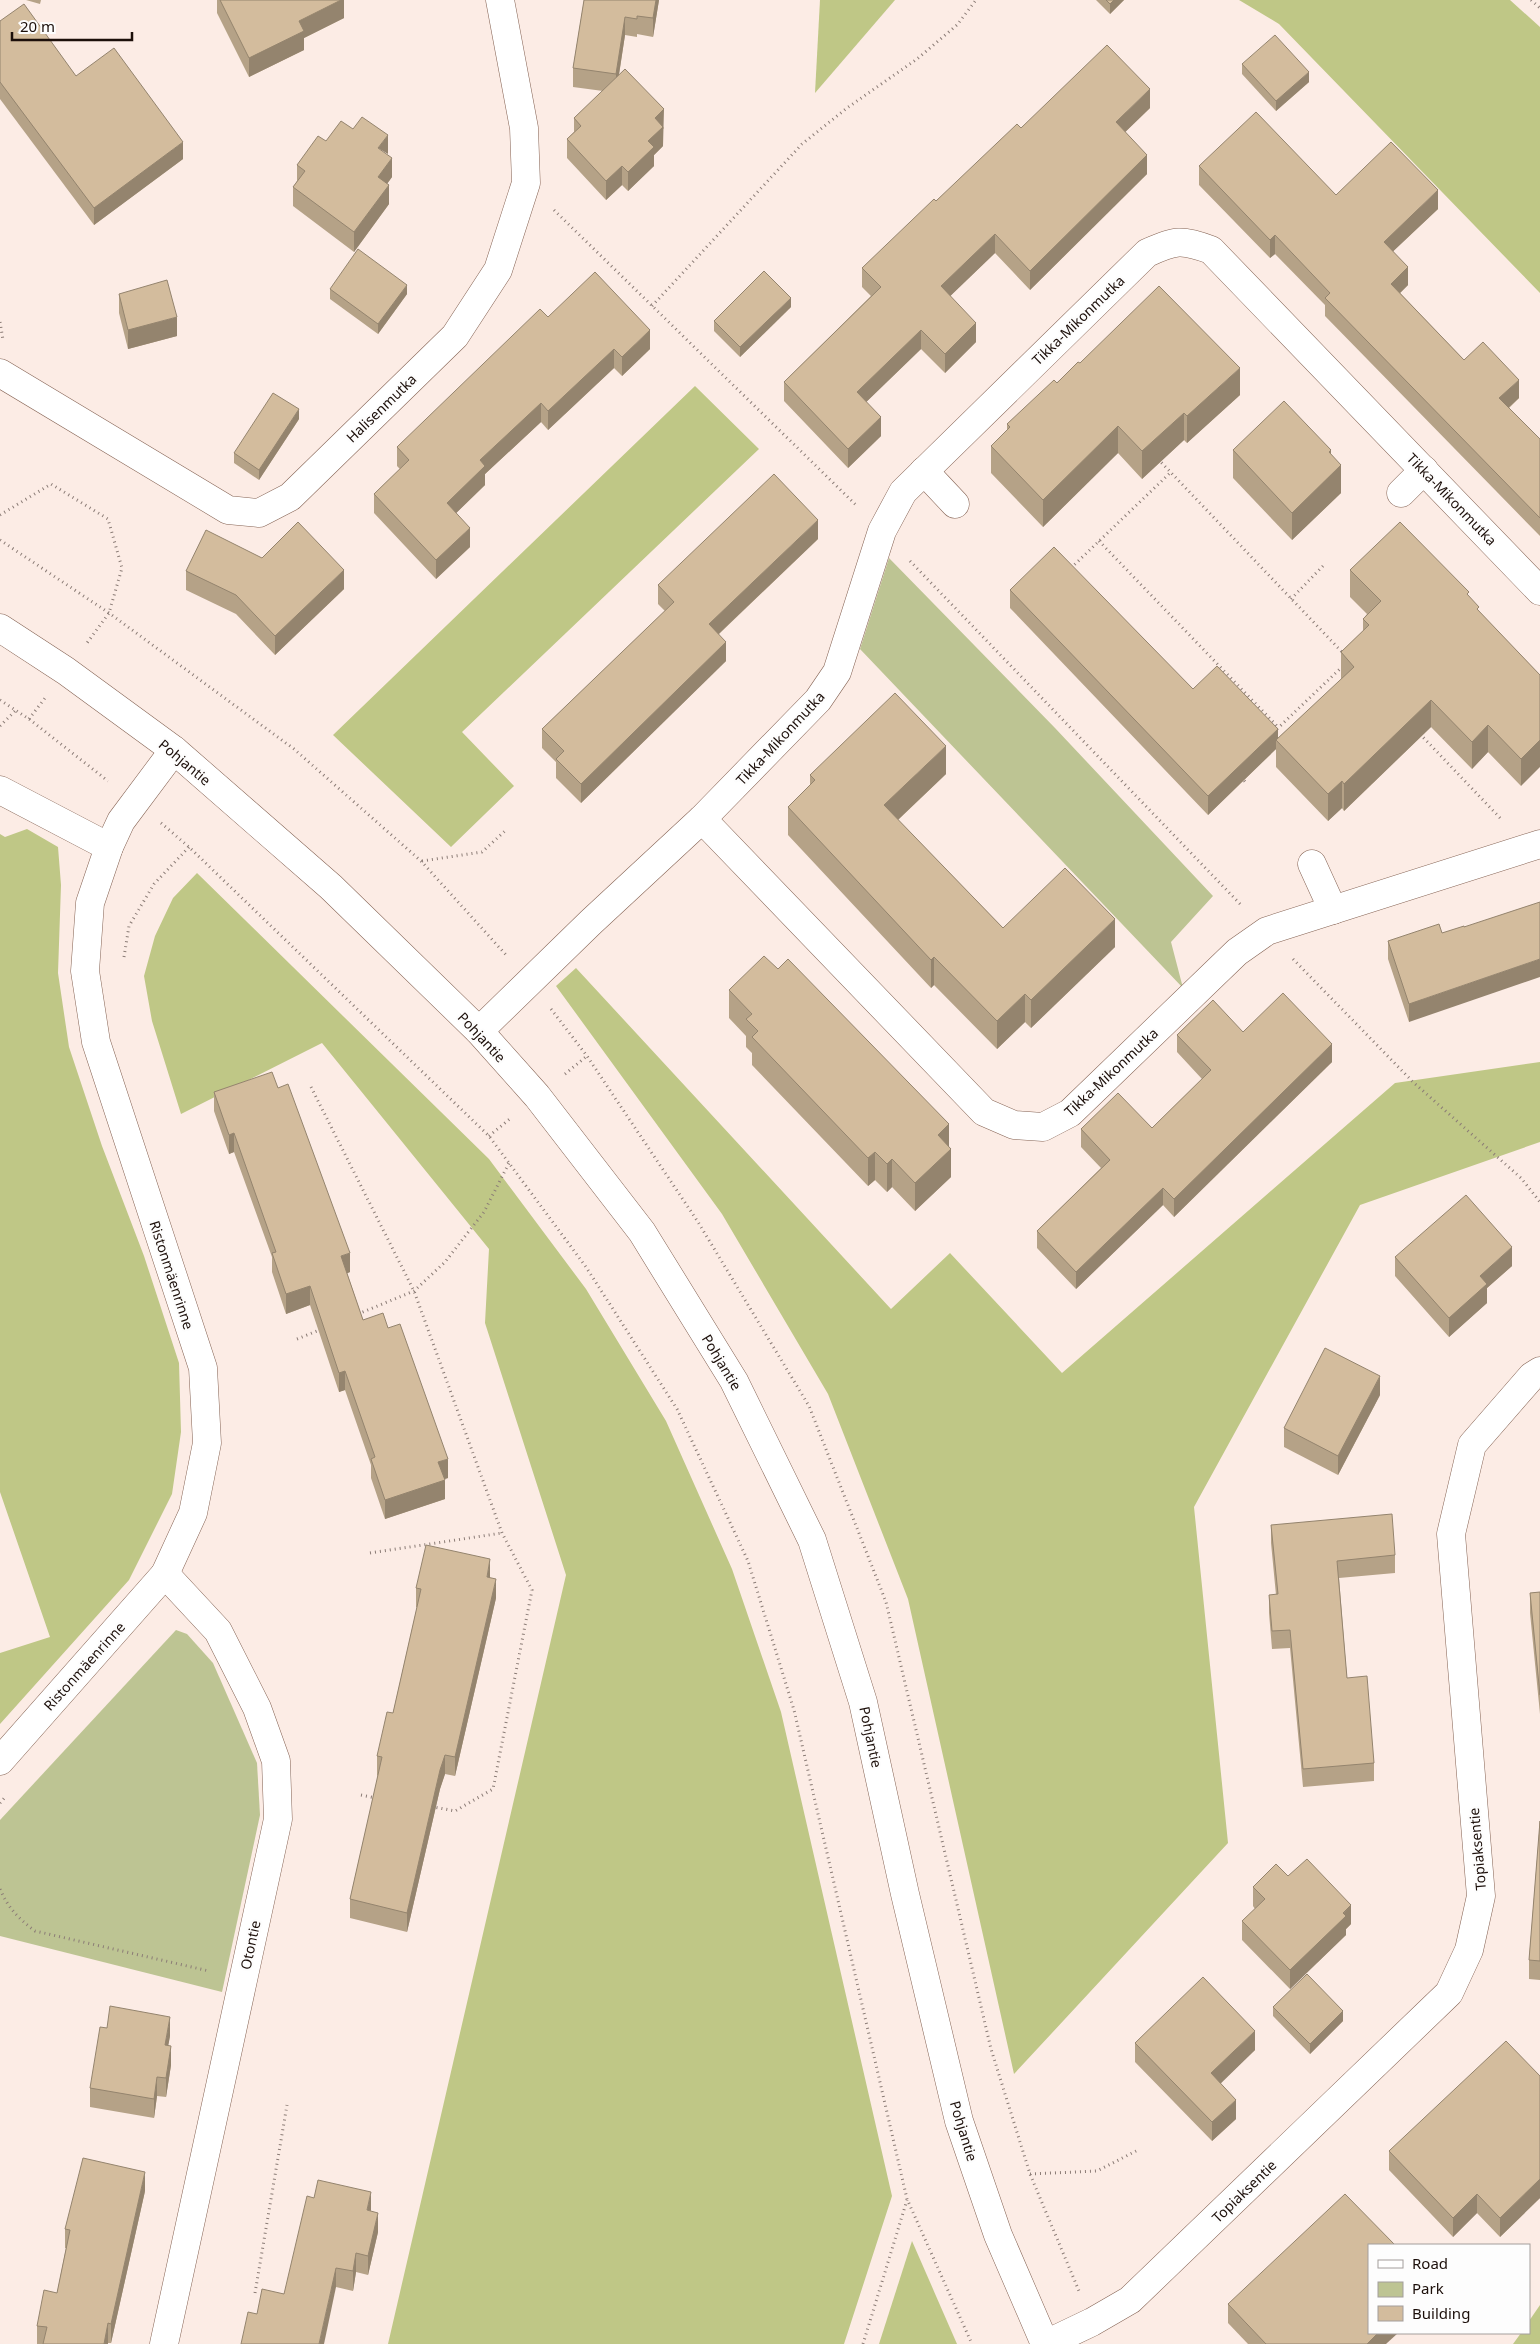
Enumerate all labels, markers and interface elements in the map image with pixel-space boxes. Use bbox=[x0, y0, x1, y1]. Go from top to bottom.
scale bar bbox=[12, 10, 132, 42]
text: 20 m bbox=[20, 16, 55, 36]
street label: Tikka-Mikonmutka bbox=[1028, 271, 1128, 369]
street label: Halisenmutka bbox=[342, 370, 420, 446]
street label: Tikka-Mikonmutka bbox=[1403, 449, 1501, 549]
street label: Tikka-Mikonmutka bbox=[732, 687, 828, 789]
street label: Pohjantie bbox=[155, 735, 215, 789]
street label: Pohjantie bbox=[454, 1008, 510, 1066]
street label: Tikka-Mikonmutka bbox=[1060, 1024, 1162, 1120]
street label: Ristonmäenrinne bbox=[145, 1218, 199, 1332]
street label: Pohjantie bbox=[698, 1330, 746, 1394]
street label: Ristonmäenrinne bbox=[39, 1617, 129, 1714]
street label: Pohjantie bbox=[855, 1705, 887, 1770]
street label: Topiaksentie bbox=[1464, 1807, 1490, 1891]
street label: Otontie bbox=[236, 1919, 264, 1971]
street label: Pohjantie bbox=[946, 2098, 982, 2164]
street label: Topiaksentie bbox=[1208, 2155, 1280, 2227]
legend bbox=[1368, 2244, 1530, 2334]
text: Road bbox=[1412, 2253, 1448, 2273]
text: Park bbox=[1412, 2278, 1444, 2298]
text: Building bbox=[1412, 2303, 1470, 2323]

